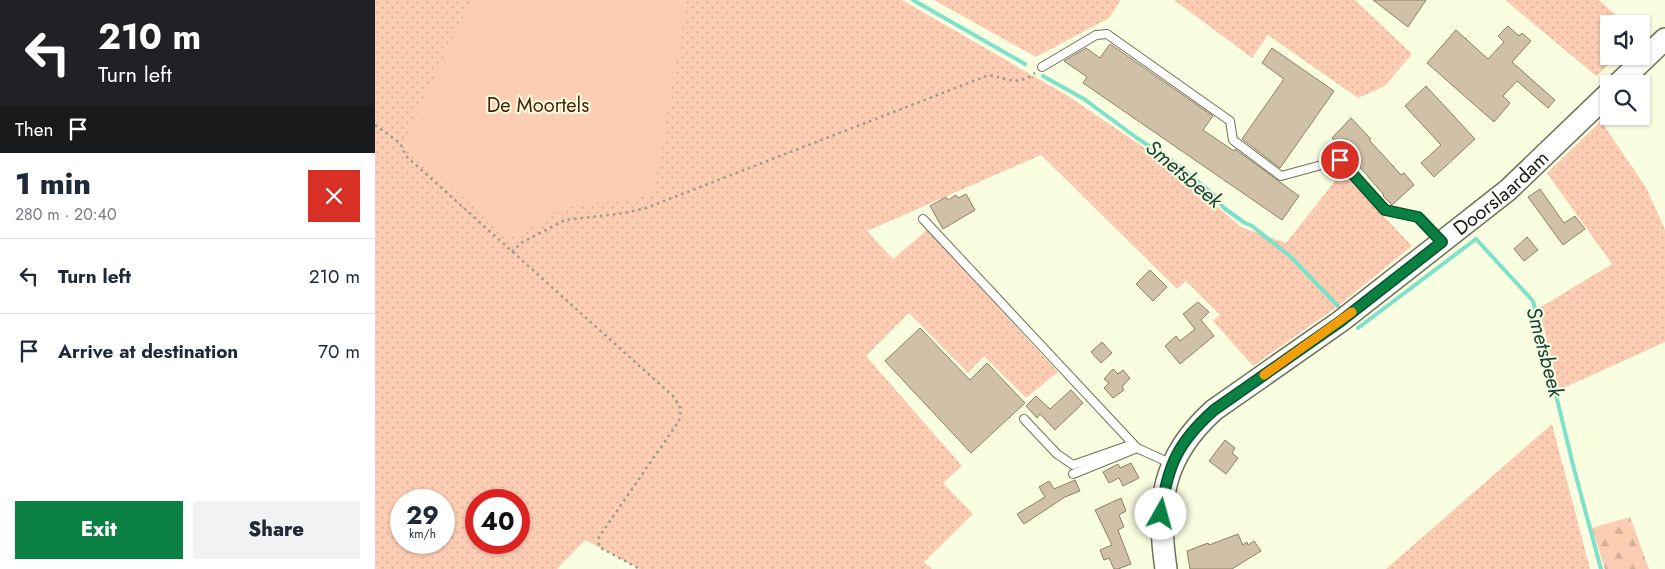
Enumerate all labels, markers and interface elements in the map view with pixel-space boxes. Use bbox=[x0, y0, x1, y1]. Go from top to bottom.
text: 210 m bbox=[98, 12, 201, 62]
map controls bbox=[1600, 15, 1650, 125]
button: sound bbox=[1600, 15, 1650, 65]
icon: left bbox=[15, 20, 80, 85]
text: Turn left bbox=[98, 58, 172, 90]
button: search bbox=[1600, 75, 1650, 125]
park label: De Moortels bbox=[487, 91, 589, 120]
icon: arrive bbox=[64, 115, 92, 143]
text: Then bbox=[15, 116, 54, 143]
water label: Smetsbeek bbox=[1139, 133, 1230, 216]
pin bbox=[1319, 139, 1361, 181]
street label: Doorslaardam bbox=[1447, 144, 1555, 242]
icon: arrive bbox=[1326, 146, 1354, 174]
text: 1 min bbox=[15, 162, 91, 205]
button: close bbox=[308, 170, 360, 222]
text: 280 m · 20:40 bbox=[15, 203, 117, 226]
icon: left bbox=[15, 262, 43, 290]
text: Turn left bbox=[58, 263, 131, 290]
text: 210 m bbox=[309, 263, 360, 290]
water label: Smetsbeek bbox=[1519, 304, 1572, 401]
icon: arrive bbox=[15, 337, 43, 365]
text: Arrive at destination bbox=[58, 338, 238, 365]
text: 70 m bbox=[318, 338, 360, 365]
position arrow bbox=[1134, 487, 1186, 539]
speed limit sign: 40 bbox=[465, 489, 530, 554]
text: 29 bbox=[406, 497, 439, 533]
button: Exit bbox=[15, 501, 183, 559]
button: Share bbox=[193, 501, 360, 559]
text: km/h bbox=[409, 525, 436, 543]

